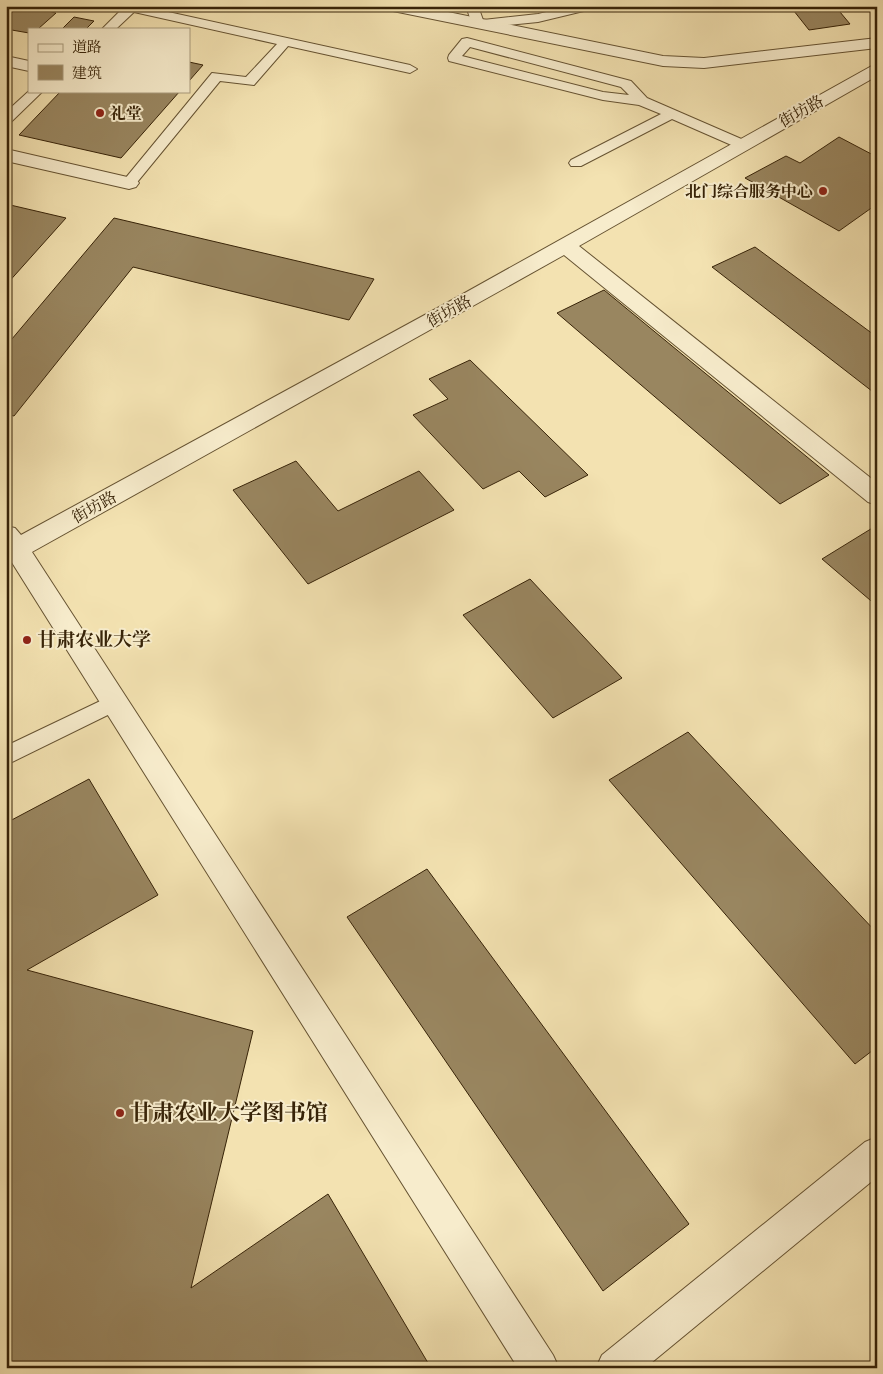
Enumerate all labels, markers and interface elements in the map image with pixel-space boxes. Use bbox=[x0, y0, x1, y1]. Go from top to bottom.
legend bbox=[28, 28, 190, 92]
text: 道路 bbox=[72, 38, 102, 56]
text: 建筑 bbox=[72, 64, 102, 82]
street label: 街坊路 bbox=[775, 91, 827, 131]
place label: 礼堂 bbox=[110, 104, 142, 123]
marker: 礼堂 bbox=[94, 107, 106, 119]
place label: 北门综合服务中心 bbox=[685, 182, 813, 201]
marker: 北门综合服务中心 bbox=[817, 185, 829, 197]
street label: 街坊路 bbox=[423, 291, 475, 331]
street label: 街坊路 bbox=[68, 487, 120, 527]
place label: 甘肃农业大学 bbox=[37, 629, 151, 651]
marker: 甘肃农业大学 bbox=[21, 634, 33, 646]
place label: 甘肃农业大学图书馆 bbox=[130, 1100, 328, 1126]
marker: 甘肃农业大学图书馆 bbox=[114, 1107, 126, 1119]

